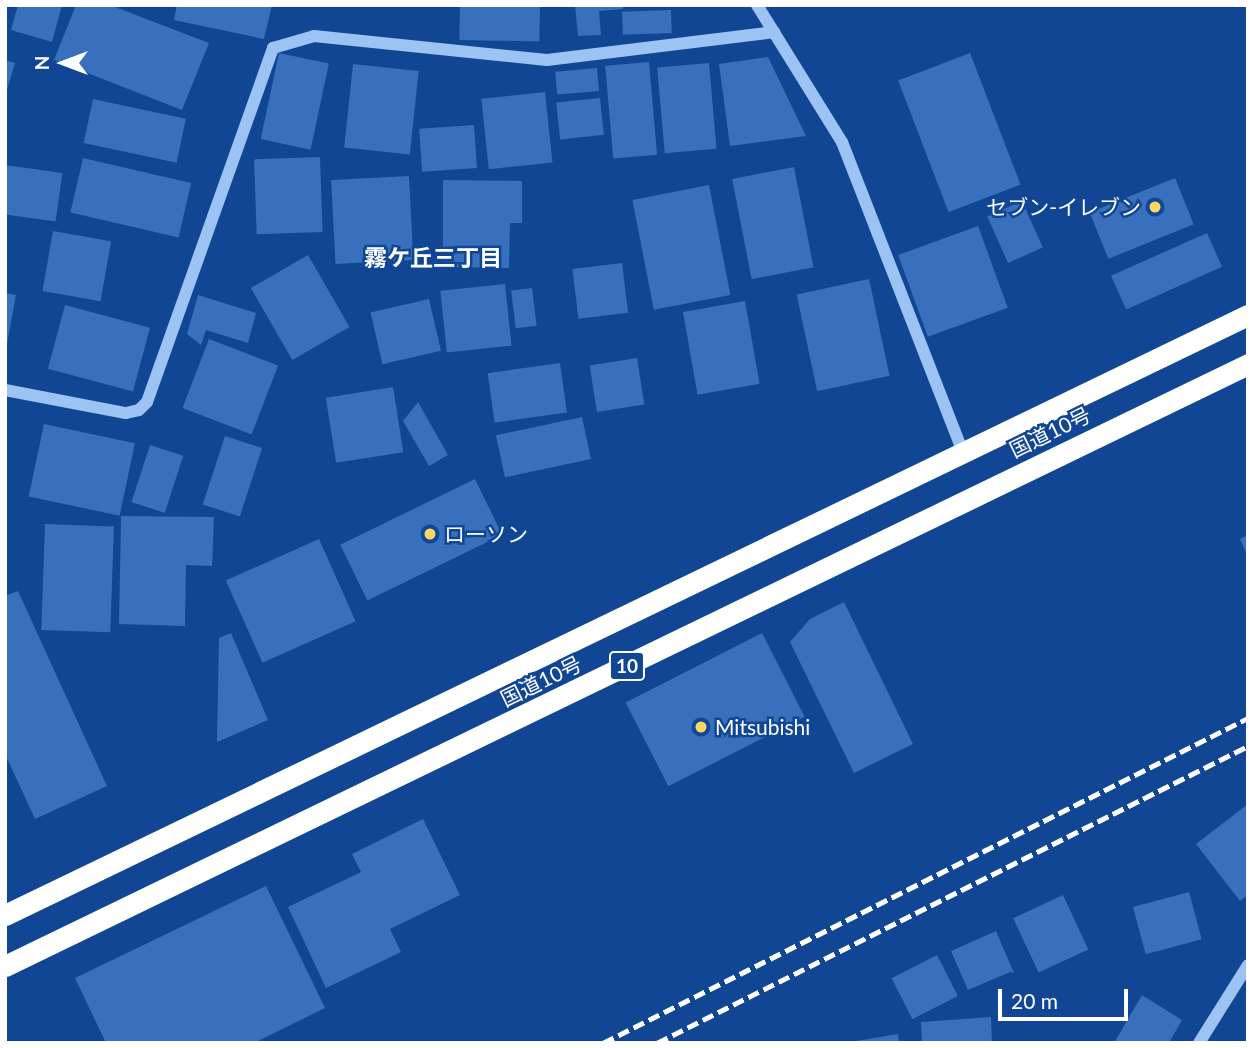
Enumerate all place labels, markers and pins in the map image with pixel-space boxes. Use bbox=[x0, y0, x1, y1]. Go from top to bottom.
place label: セブン-イレブン bbox=[986, 194, 1141, 220]
marker: セブン-イレブン bbox=[1147, 199, 1163, 215]
place label: ローソン bbox=[444, 521, 528, 547]
marker: ローソン bbox=[422, 526, 438, 542]
place label: Mitsubishi bbox=[715, 714, 810, 740]
marker: Mitsubishi bbox=[693, 719, 709, 735]

